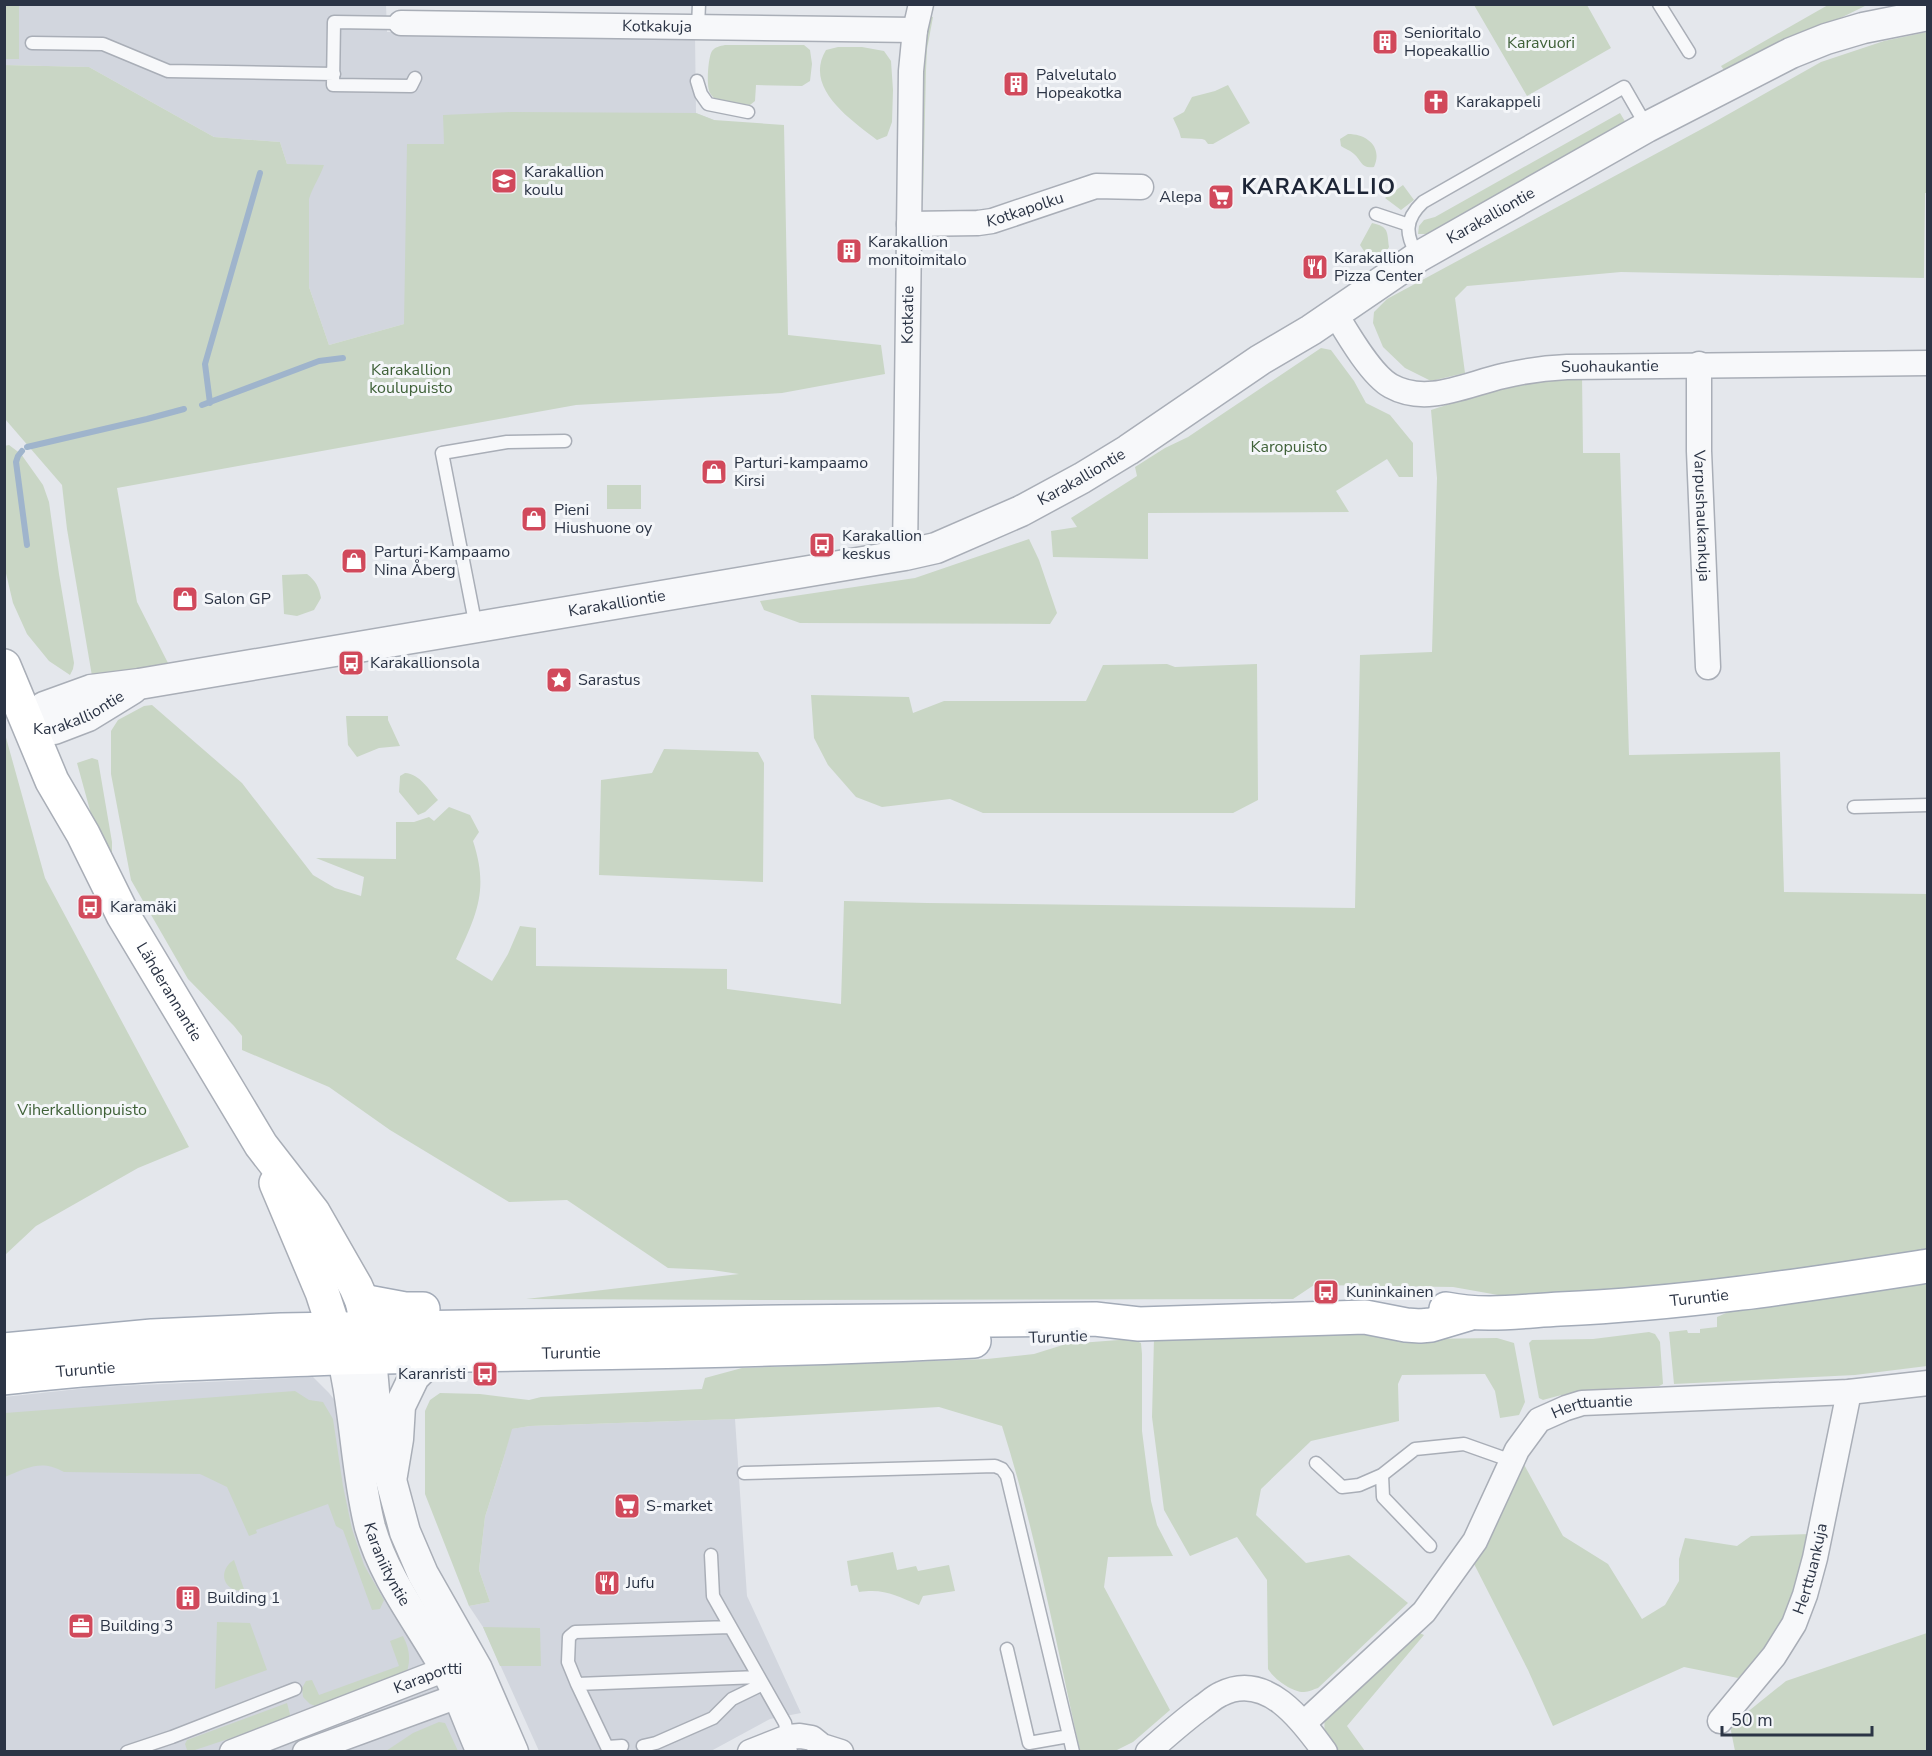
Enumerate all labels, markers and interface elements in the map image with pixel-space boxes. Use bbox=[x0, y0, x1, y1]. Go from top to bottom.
street label: Kotkakuja bbox=[622, 15, 692, 38]
place label: Senioritalo Hopeakallio bbox=[1404, 22, 1490, 62]
building icon: Senioritalo Hopeakallio bbox=[1370, 27, 1400, 57]
park label: Karavuori bbox=[1507, 32, 1575, 54]
place label: Palvelutalo Hopeakotka bbox=[1036, 64, 1122, 104]
building icon: Palvelutalo Hopeakotka bbox=[1001, 69, 1031, 99]
church icon: Karakappeli bbox=[1421, 87, 1451, 117]
place label: Karakappeli bbox=[1456, 91, 1541, 113]
place label: Karakallion koulu bbox=[524, 161, 604, 201]
school or university icon: Karakallion koulu bbox=[489, 166, 519, 196]
district label: KARAKALLIO bbox=[1241, 172, 1397, 202]
supermarket icon: Alepa bbox=[1206, 182, 1236, 212]
street label: Karakalliontie bbox=[1443, 182, 1539, 249]
place label: Alepa bbox=[1159, 186, 1202, 208]
street label: Kotkapolku bbox=[985, 187, 1067, 233]
place label: Karakallion monitoimitalo bbox=[868, 231, 967, 271]
building icon: Karakallion monitoimitalo bbox=[834, 236, 864, 266]
place label: Karakallion Pizza Center bbox=[1334, 247, 1423, 287]
restaurant icon: Karakallion Pizza Center bbox=[1300, 252, 1330, 282]
street label: Kotkatie bbox=[897, 286, 919, 344]
street label: Suohaukantie bbox=[1561, 355, 1659, 378]
park label: Karakallion koulupuisto bbox=[369, 359, 453, 399]
park label: Karopuisto bbox=[1250, 436, 1328, 458]
street label: Karakalliontie bbox=[1034, 443, 1130, 511]
street label: Varpushaukankuja bbox=[1688, 449, 1715, 582]
place label: Parturi-kampaamo Kirsi bbox=[734, 452, 868, 492]
shop icon: Parturi-kampaamo Kirsi bbox=[699, 457, 729, 487]
place label: Pieni Hiushuone oy bbox=[554, 499, 653, 539]
shop icon: Pieni Hiushuone oy bbox=[519, 504, 549, 534]
place label: Karakallion keskus bbox=[842, 525, 922, 565]
bus stop icon: Karakallion keskus bbox=[807, 530, 837, 560]
place label: Parturi-Kampaamo Nina Åberg bbox=[374, 541, 510, 581]
shop icon: Parturi-Kampaamo Nina Åberg bbox=[339, 546, 369, 576]
shop icon: Salon GP bbox=[170, 584, 200, 614]
street label: Karakalliontie bbox=[567, 585, 667, 623]
place label: Salon GP bbox=[204, 588, 271, 610]
bus stop icon: Karakallionsola bbox=[336, 648, 366, 678]
place label: Karakallionsola bbox=[370, 652, 480, 674]
place icon: Sarastus bbox=[544, 665, 574, 695]
place label: Sarastus bbox=[578, 669, 640, 691]
street label: Karakalliontie bbox=[33, 685, 128, 740]
bus stop icon: Karamäki bbox=[75, 892, 105, 922]
place label: Karamäki bbox=[110, 896, 177, 918]
street label: Lähderannantie bbox=[131, 938, 207, 1045]
park label: Viherkallionpuisto bbox=[16, 1099, 147, 1121]
bus stop icon: Kuninkainen bbox=[1311, 1277, 1341, 1307]
place label: Kuninkainen bbox=[1346, 1281, 1434, 1303]
street label: Turuntie bbox=[1669, 1284, 1730, 1312]
street label: Turuntie bbox=[1028, 1325, 1088, 1349]
street label: Turuntie bbox=[541, 1342, 601, 1365]
street label: Turuntie bbox=[55, 1357, 116, 1383]
bus stop icon: Karanristi bbox=[470, 1359, 500, 1389]
place label: Karanristi bbox=[398, 1363, 466, 1385]
street label: Herttuantie bbox=[1548, 1390, 1633, 1424]
supermarket icon: S-market bbox=[612, 1491, 642, 1521]
place label: S-market bbox=[646, 1495, 713, 1517]
street label: Karaniityntie bbox=[358, 1520, 416, 1610]
street label: Herttuankuja bbox=[1788, 1521, 1833, 1618]
restaurant icon: Jufu bbox=[592, 1568, 622, 1598]
place label: Jufu bbox=[625, 1572, 654, 1594]
building icon: Building 1 bbox=[173, 1583, 203, 1613]
place label: Building 1 bbox=[207, 1587, 280, 1609]
office icon: Building 3 bbox=[66, 1611, 96, 1641]
place label: Building 3 bbox=[100, 1615, 173, 1637]
street label: Karaportti bbox=[390, 1658, 462, 1699]
scale bar bbox=[1722, 1699, 1872, 1737]
text: 50 m bbox=[1731, 1708, 1773, 1732]

